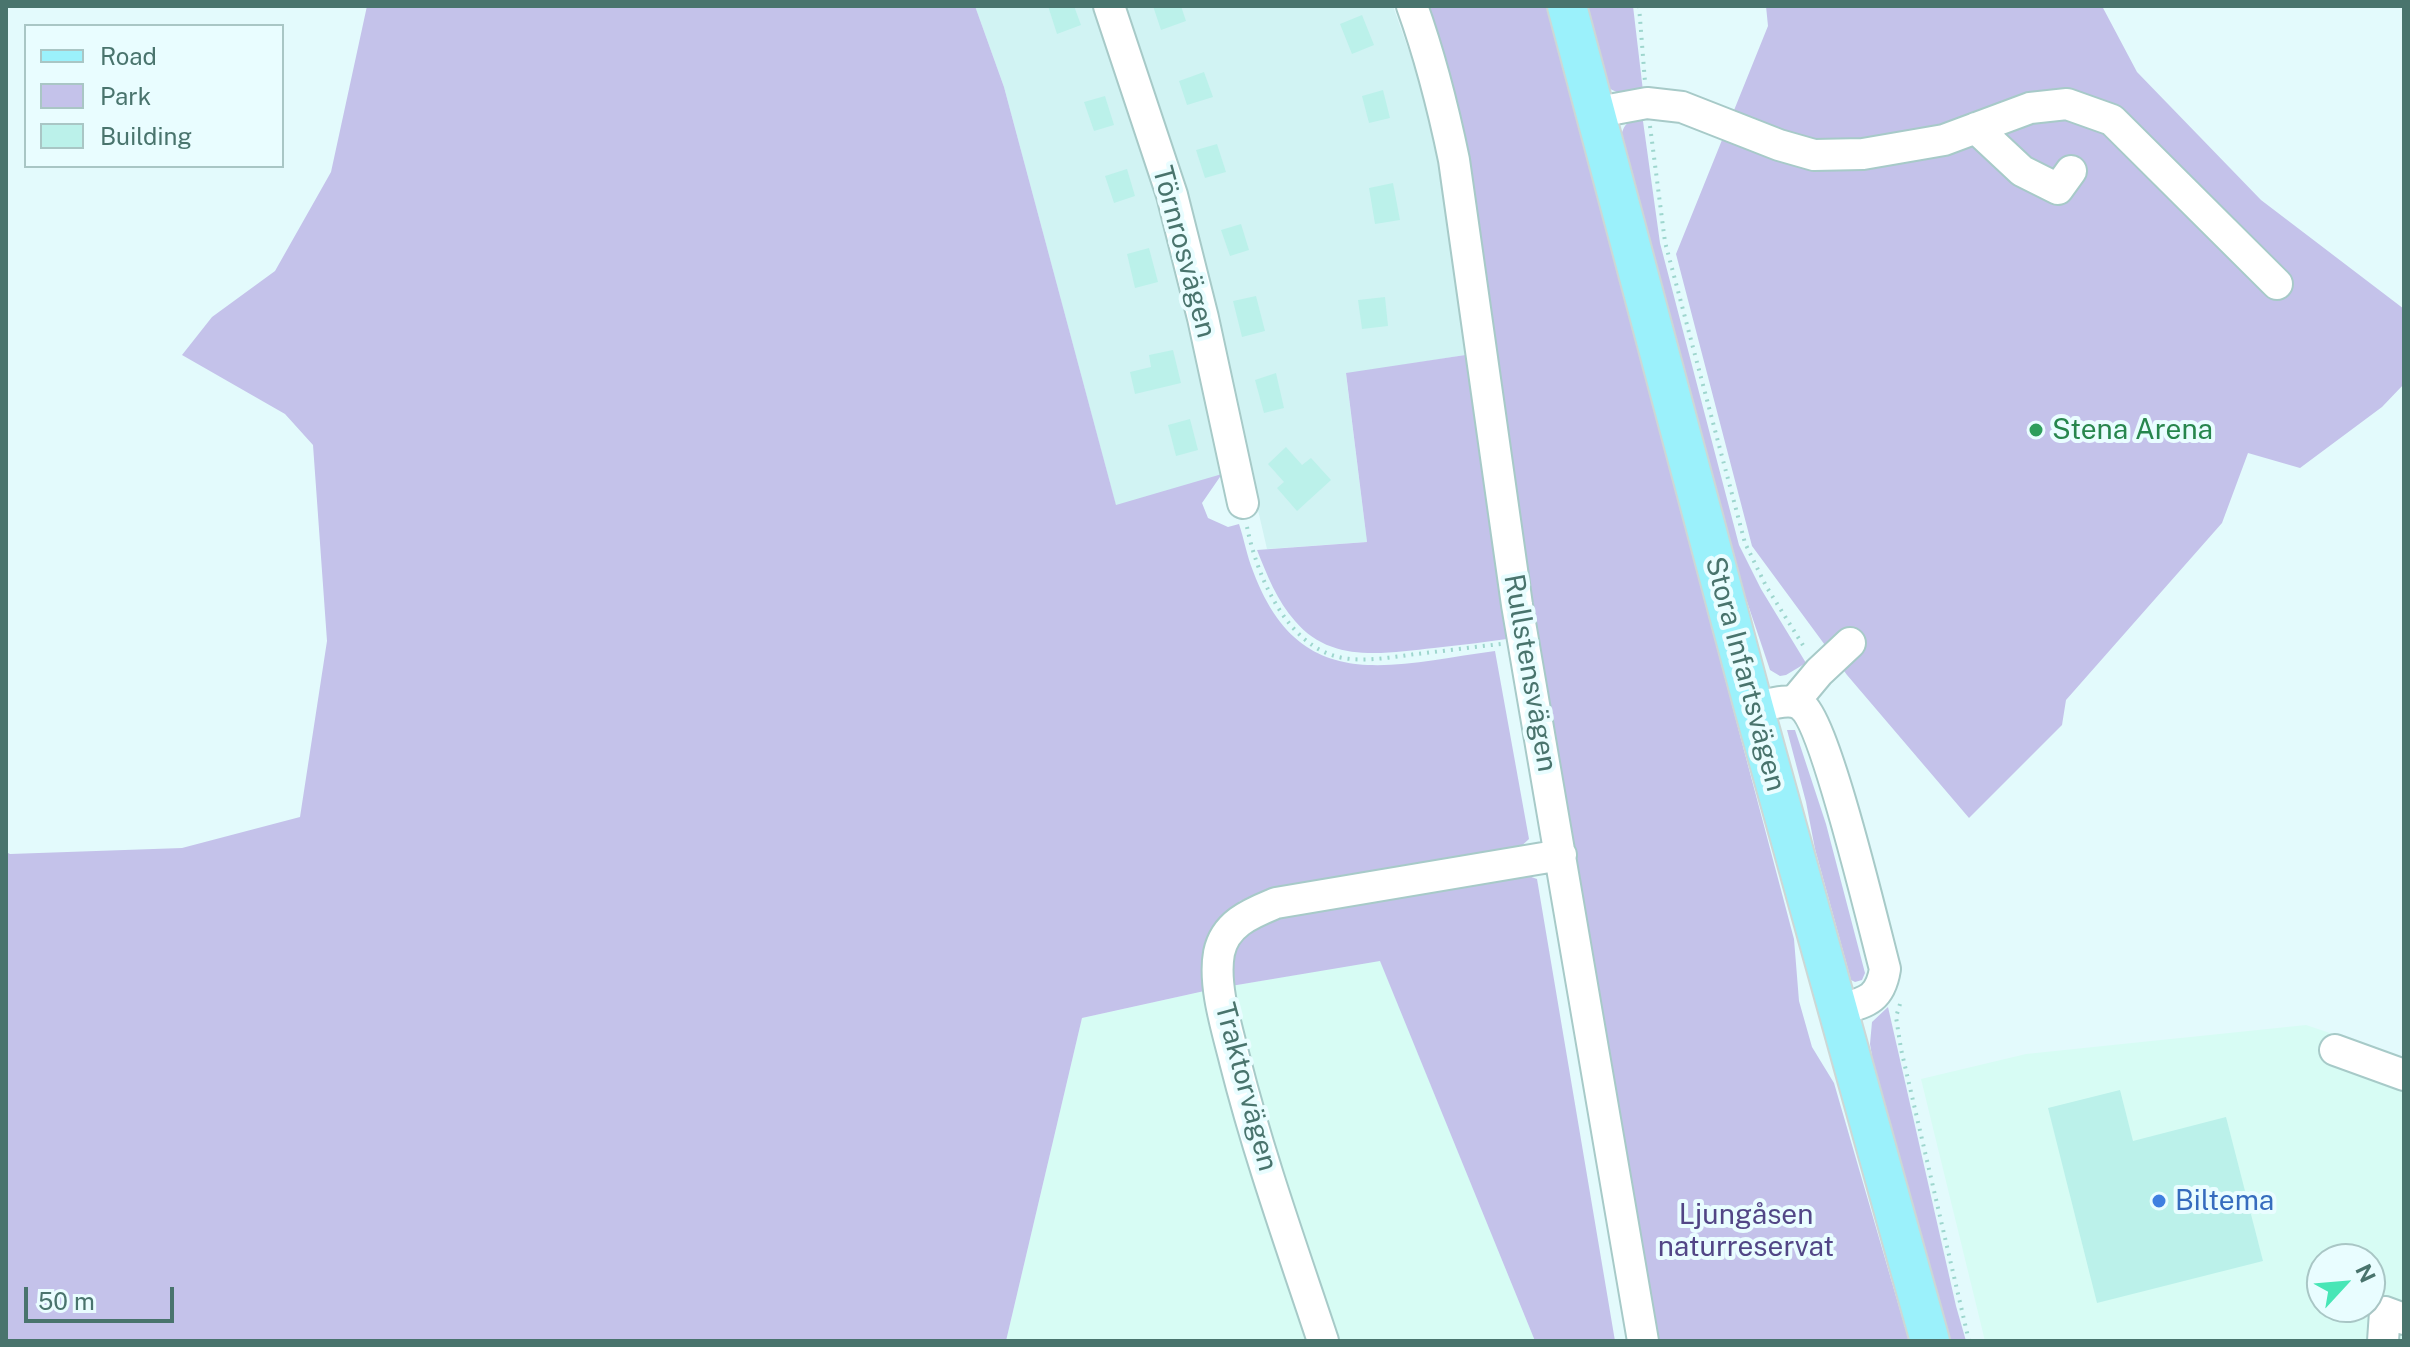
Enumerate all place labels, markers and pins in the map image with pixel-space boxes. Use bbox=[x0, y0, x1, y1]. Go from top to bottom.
place label: Stena Arena bbox=[2052, 413, 2213, 447]
marker: Stena Arena bbox=[2027, 421, 2045, 439]
place label: Biltema bbox=[2175, 1184, 2274, 1218]
marker: Biltema bbox=[2150, 1192, 2168, 1210]

